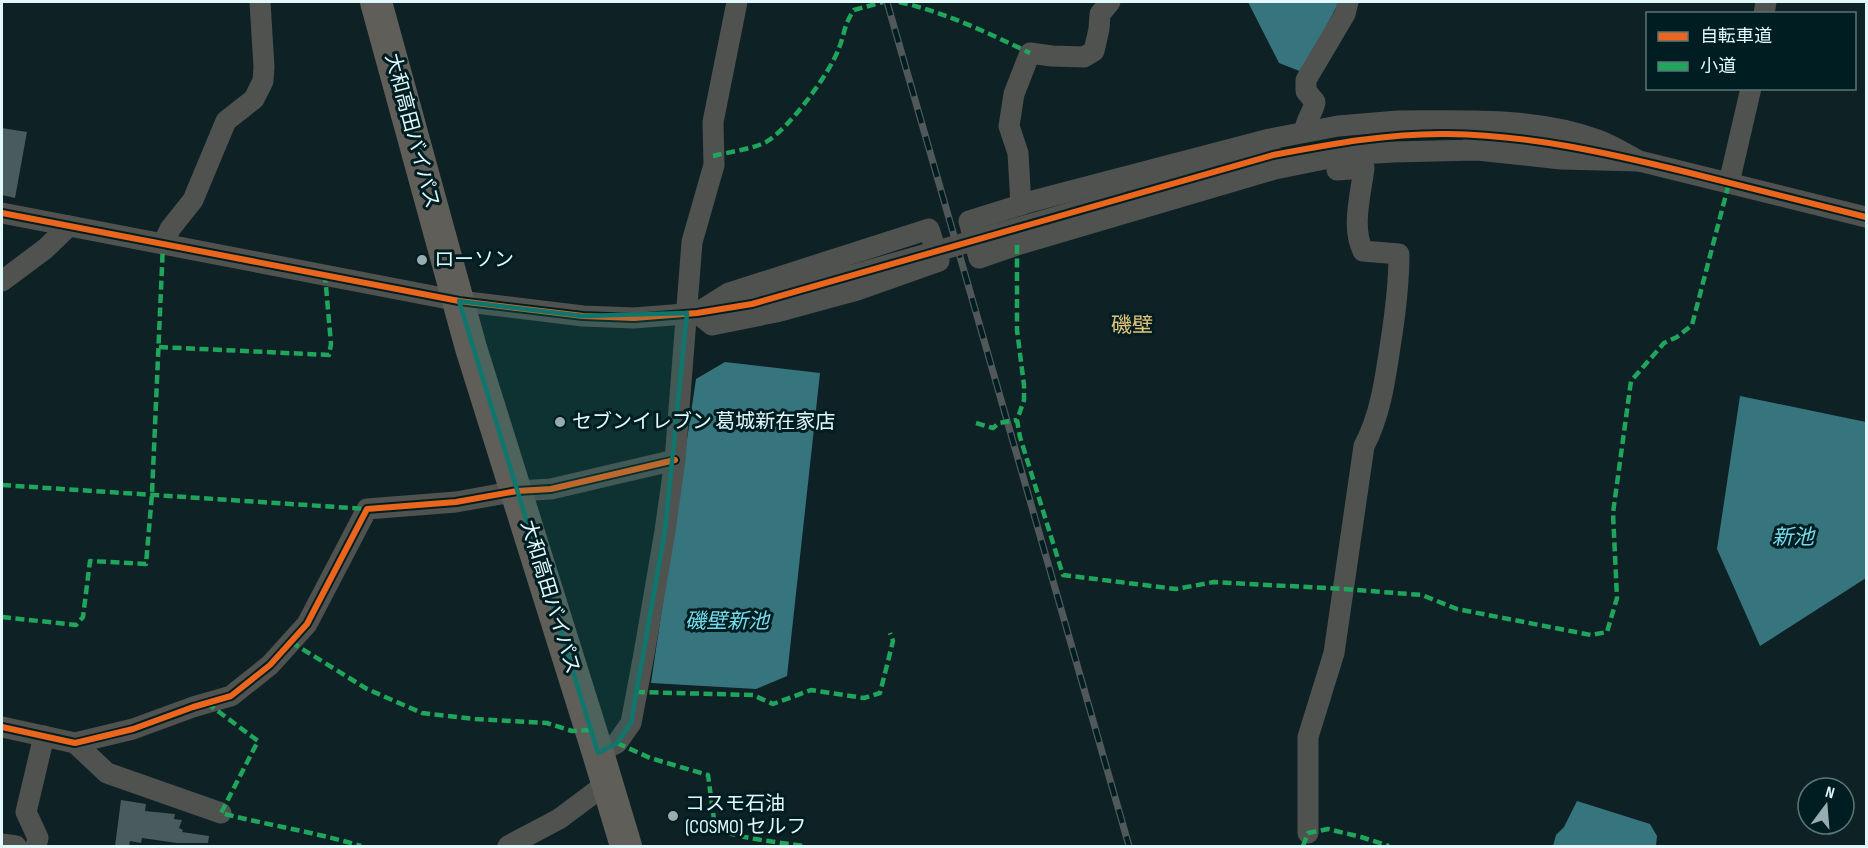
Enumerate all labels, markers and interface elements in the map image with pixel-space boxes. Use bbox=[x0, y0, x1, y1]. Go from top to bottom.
legend bbox=[1646, 12, 1856, 90]
text: 自転車道 bbox=[1700, 26, 1772, 47]
street label: 大和高田バイパス bbox=[380, 51, 444, 211]
text: 小道 bbox=[1700, 56, 1736, 77]
place label: ローソン bbox=[434, 248, 514, 272]
marker: ローソン bbox=[415, 253, 429, 267]
district label: 磯壁 bbox=[1111, 313, 1153, 338]
place label: セブンイレブン 葛城新在家店 bbox=[572, 410, 835, 434]
marker: セブンイレブン 葛城新在家店 bbox=[553, 415, 567, 429]
street label: 大和高田バイパス bbox=[515, 517, 585, 677]
water label: 新池 bbox=[1772, 525, 1816, 550]
water label: 磯壁新池 bbox=[685, 609, 771, 634]
north arrow bbox=[1796, 776, 1856, 836]
text: N bbox=[1823, 783, 1836, 803]
place label: コスモ石油 (COSMO) セルフ bbox=[685, 792, 806, 839]
marker: コスモ石油 (COSMO) セルフ bbox=[666, 809, 680, 823]

